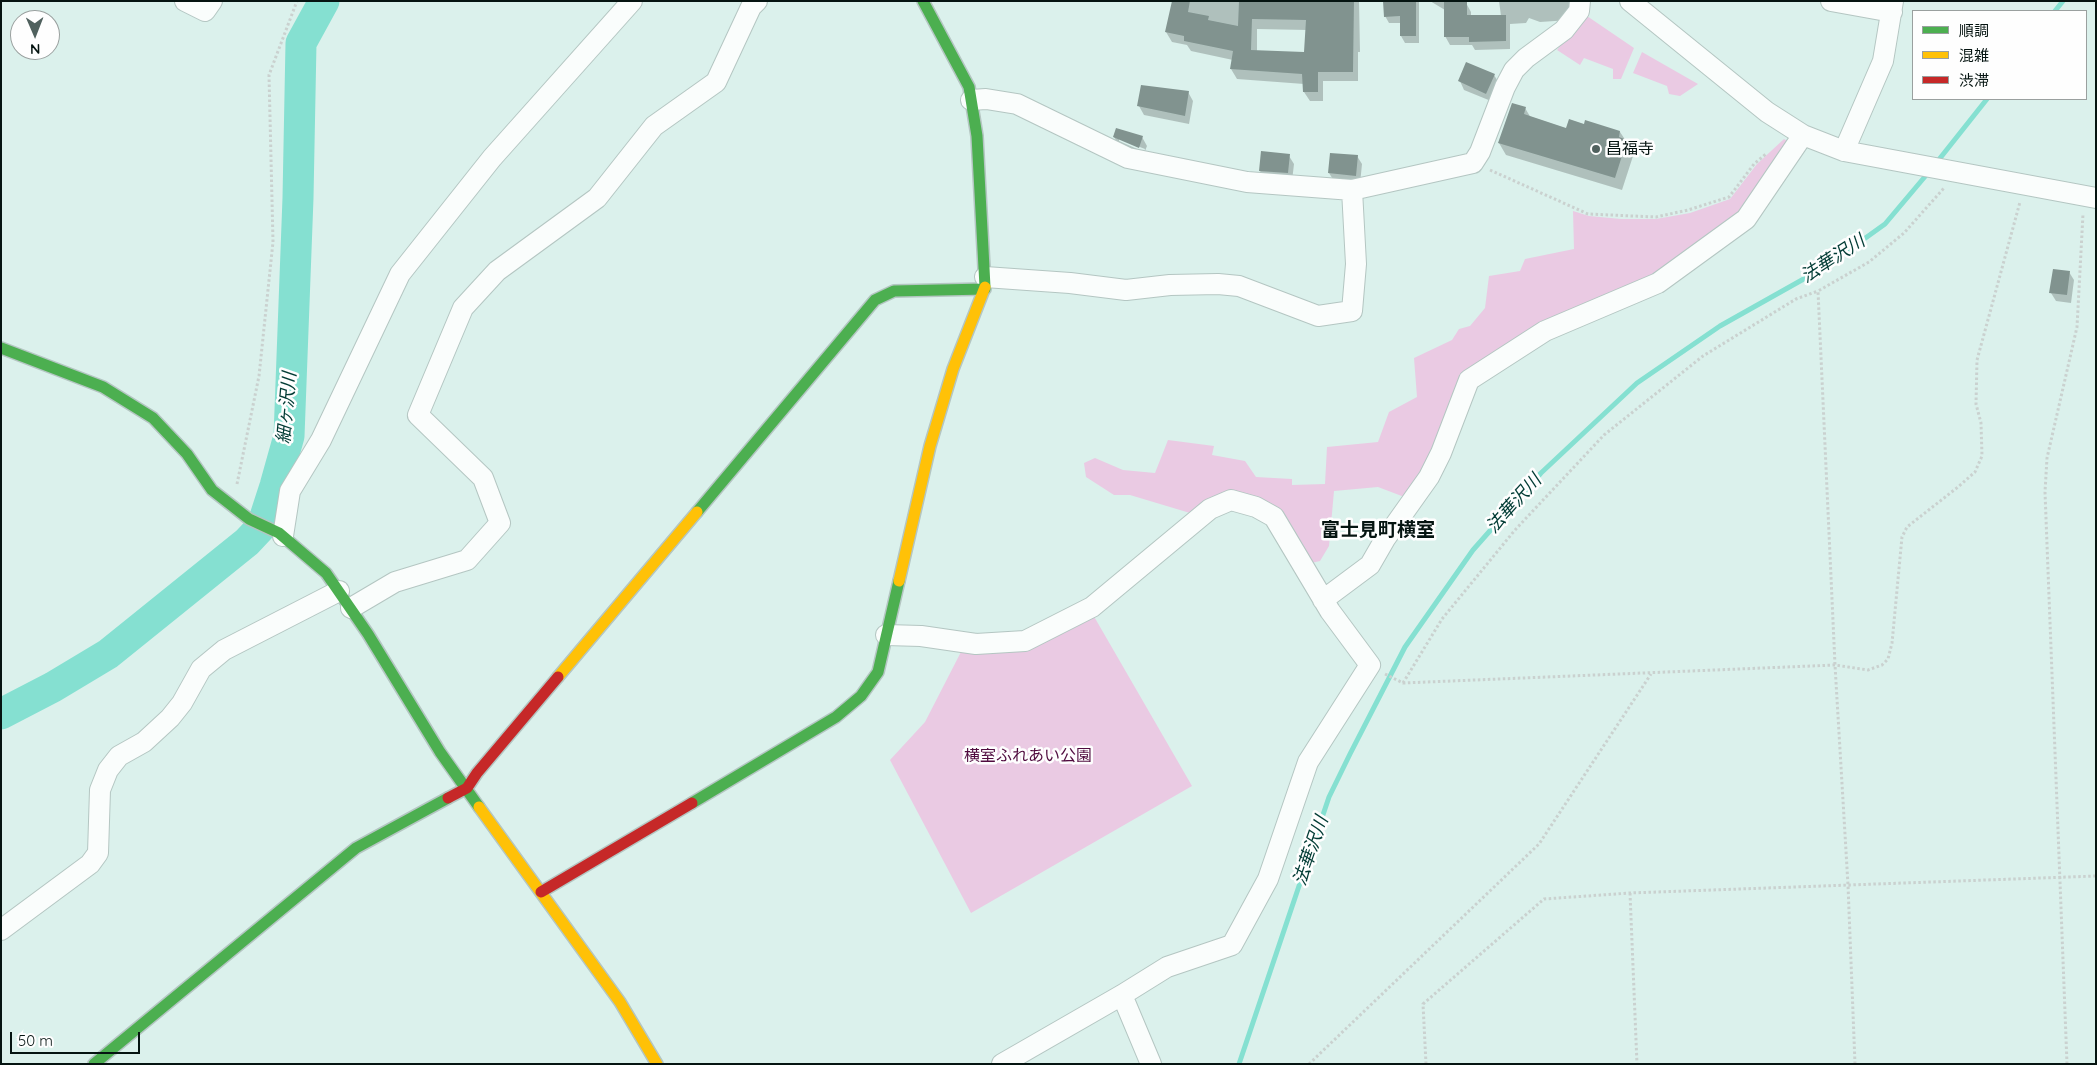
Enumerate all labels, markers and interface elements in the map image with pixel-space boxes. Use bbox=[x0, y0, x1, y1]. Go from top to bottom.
north arrow bbox=[10, 10, 60, 60]
legend bbox=[1912, 10, 2087, 100]
text: 順調 bbox=[1959, 21, 1989, 40]
text: N bbox=[30, 40, 41, 58]
text: 混雑 bbox=[1959, 46, 1989, 65]
text: 渋滞 bbox=[1959, 71, 1989, 90]
place label: 昌福寺 bbox=[1606, 139, 1654, 159]
marker: 昌福寺 bbox=[1590, 143, 1602, 155]
water label: 法華沢川 bbox=[1797, 230, 1869, 288]
water label: 細ヶ沢川 bbox=[273, 371, 301, 445]
water label: 法華沢川 bbox=[1482, 470, 1546, 538]
district label: 富士見町横室 bbox=[1321, 519, 1435, 541]
park label: 横室ふれあい公園 bbox=[964, 746, 1092, 766]
water label: 法華沢川 bbox=[1289, 813, 1333, 889]
scale bar bbox=[12, 1022, 142, 1054]
text: 50 m bbox=[18, 1031, 53, 1050]

